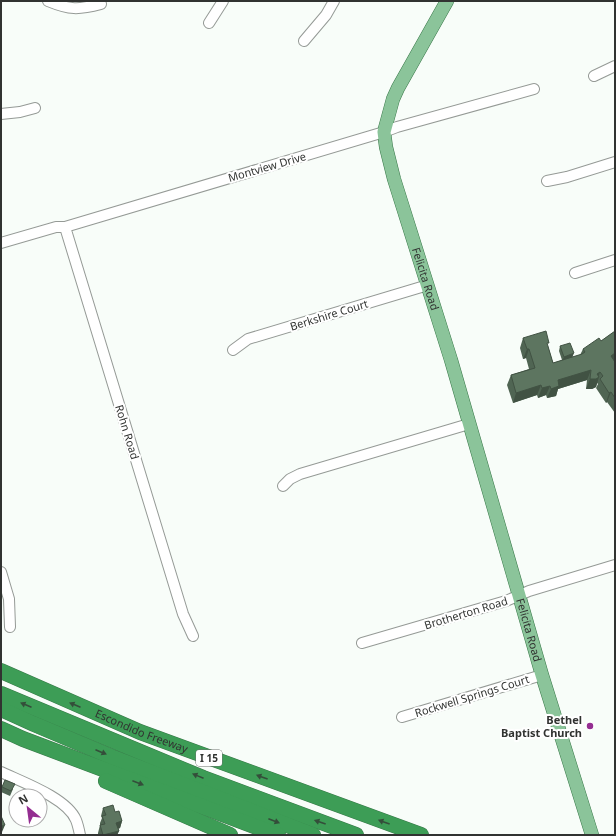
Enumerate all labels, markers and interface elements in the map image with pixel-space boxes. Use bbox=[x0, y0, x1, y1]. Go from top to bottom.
street label: Montview Drive bbox=[226, 148, 308, 185]
street label: Felicita Road bbox=[409, 245, 443, 312]
street label: Berkshire Court bbox=[288, 296, 370, 334]
street label: Rohn Road bbox=[112, 403, 143, 461]
street label: Brotherton Road bbox=[422, 593, 509, 632]
street label: Felicita Road bbox=[513, 596, 546, 663]
street label: Rockwell Springs Court bbox=[413, 671, 531, 720]
one-way arrow bbox=[20, 701, 32, 707]
one-way arrow bbox=[69, 701, 81, 707]
street label: Escondido Freeway bbox=[93, 705, 191, 756]
place label: Bethel Baptist Church bbox=[501, 712, 582, 740]
marker: Bethel Baptist Church bbox=[585, 721, 595, 731]
one-way arrow bbox=[95, 750, 107, 756]
road number: I 15 bbox=[196, 750, 222, 766]
one-way arrow bbox=[193, 773, 204, 779]
one-way arrow bbox=[255, 774, 267, 780]
one-way arrow bbox=[133, 780, 145, 786]
north arrow bbox=[8, 788, 48, 828]
text: N bbox=[15, 790, 30, 808]
one-way arrow bbox=[268, 818, 280, 824]
one-way arrow bbox=[378, 818, 390, 824]
one-way arrow bbox=[313, 819, 325, 825]

